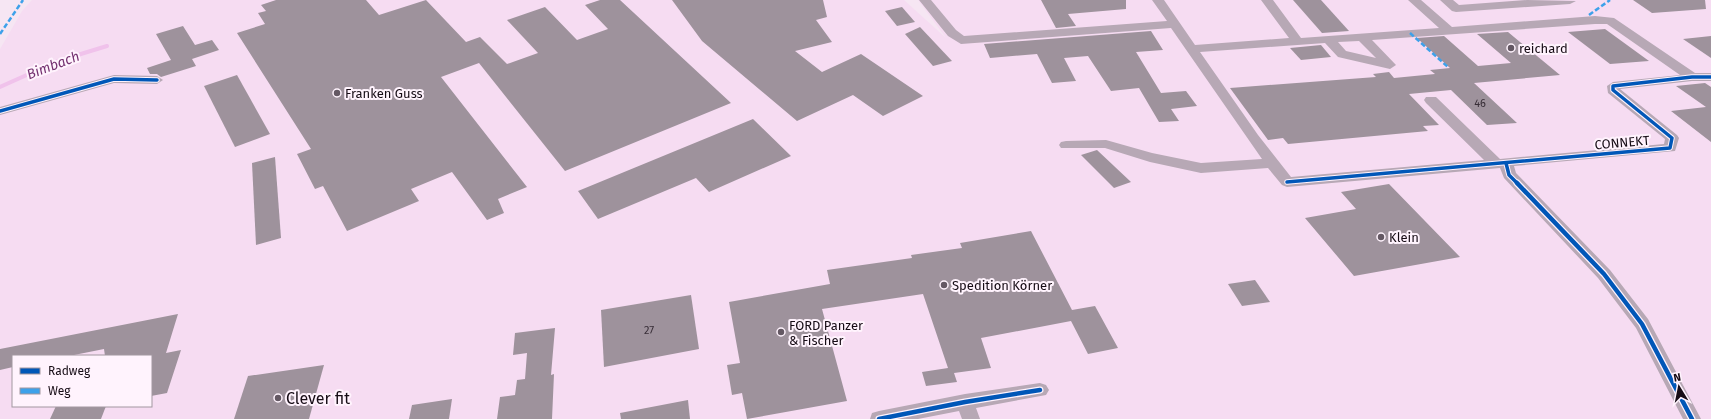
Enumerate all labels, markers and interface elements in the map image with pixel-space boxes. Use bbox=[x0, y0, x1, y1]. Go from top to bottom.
place label: reichard bbox=[1519, 41, 1568, 56]
marker: reichard bbox=[1506, 43, 1516, 53]
water label: Bimbach bbox=[24, 48, 82, 83]
place label: Franken Guss bbox=[345, 86, 423, 101]
marker: Franken Guss bbox=[332, 88, 342, 98]
house number: 46 bbox=[1474, 97, 1486, 110]
street label: CONNEKT bbox=[1594, 133, 1650, 152]
place label: Klein bbox=[1389, 230, 1419, 245]
marker: Klein bbox=[1376, 232, 1386, 242]
place label: Spedition Körner bbox=[952, 278, 1052, 293]
marker: Spedition Körner bbox=[939, 280, 949, 290]
place label: FORD Panzer & Fischer bbox=[789, 318, 863, 348]
house number: 27 bbox=[644, 324, 654, 337]
marker: FORD Panzer & Fischer bbox=[776, 327, 786, 337]
legend bbox=[12, 355, 152, 407]
text: Radweg bbox=[48, 364, 91, 378]
north arrow bbox=[1659, 367, 1699, 407]
text: N bbox=[1673, 371, 1682, 385]
text: Weg bbox=[48, 384, 71, 398]
place label: Clever fit bbox=[286, 389, 350, 408]
marker: Clever fit bbox=[273, 393, 283, 403]

